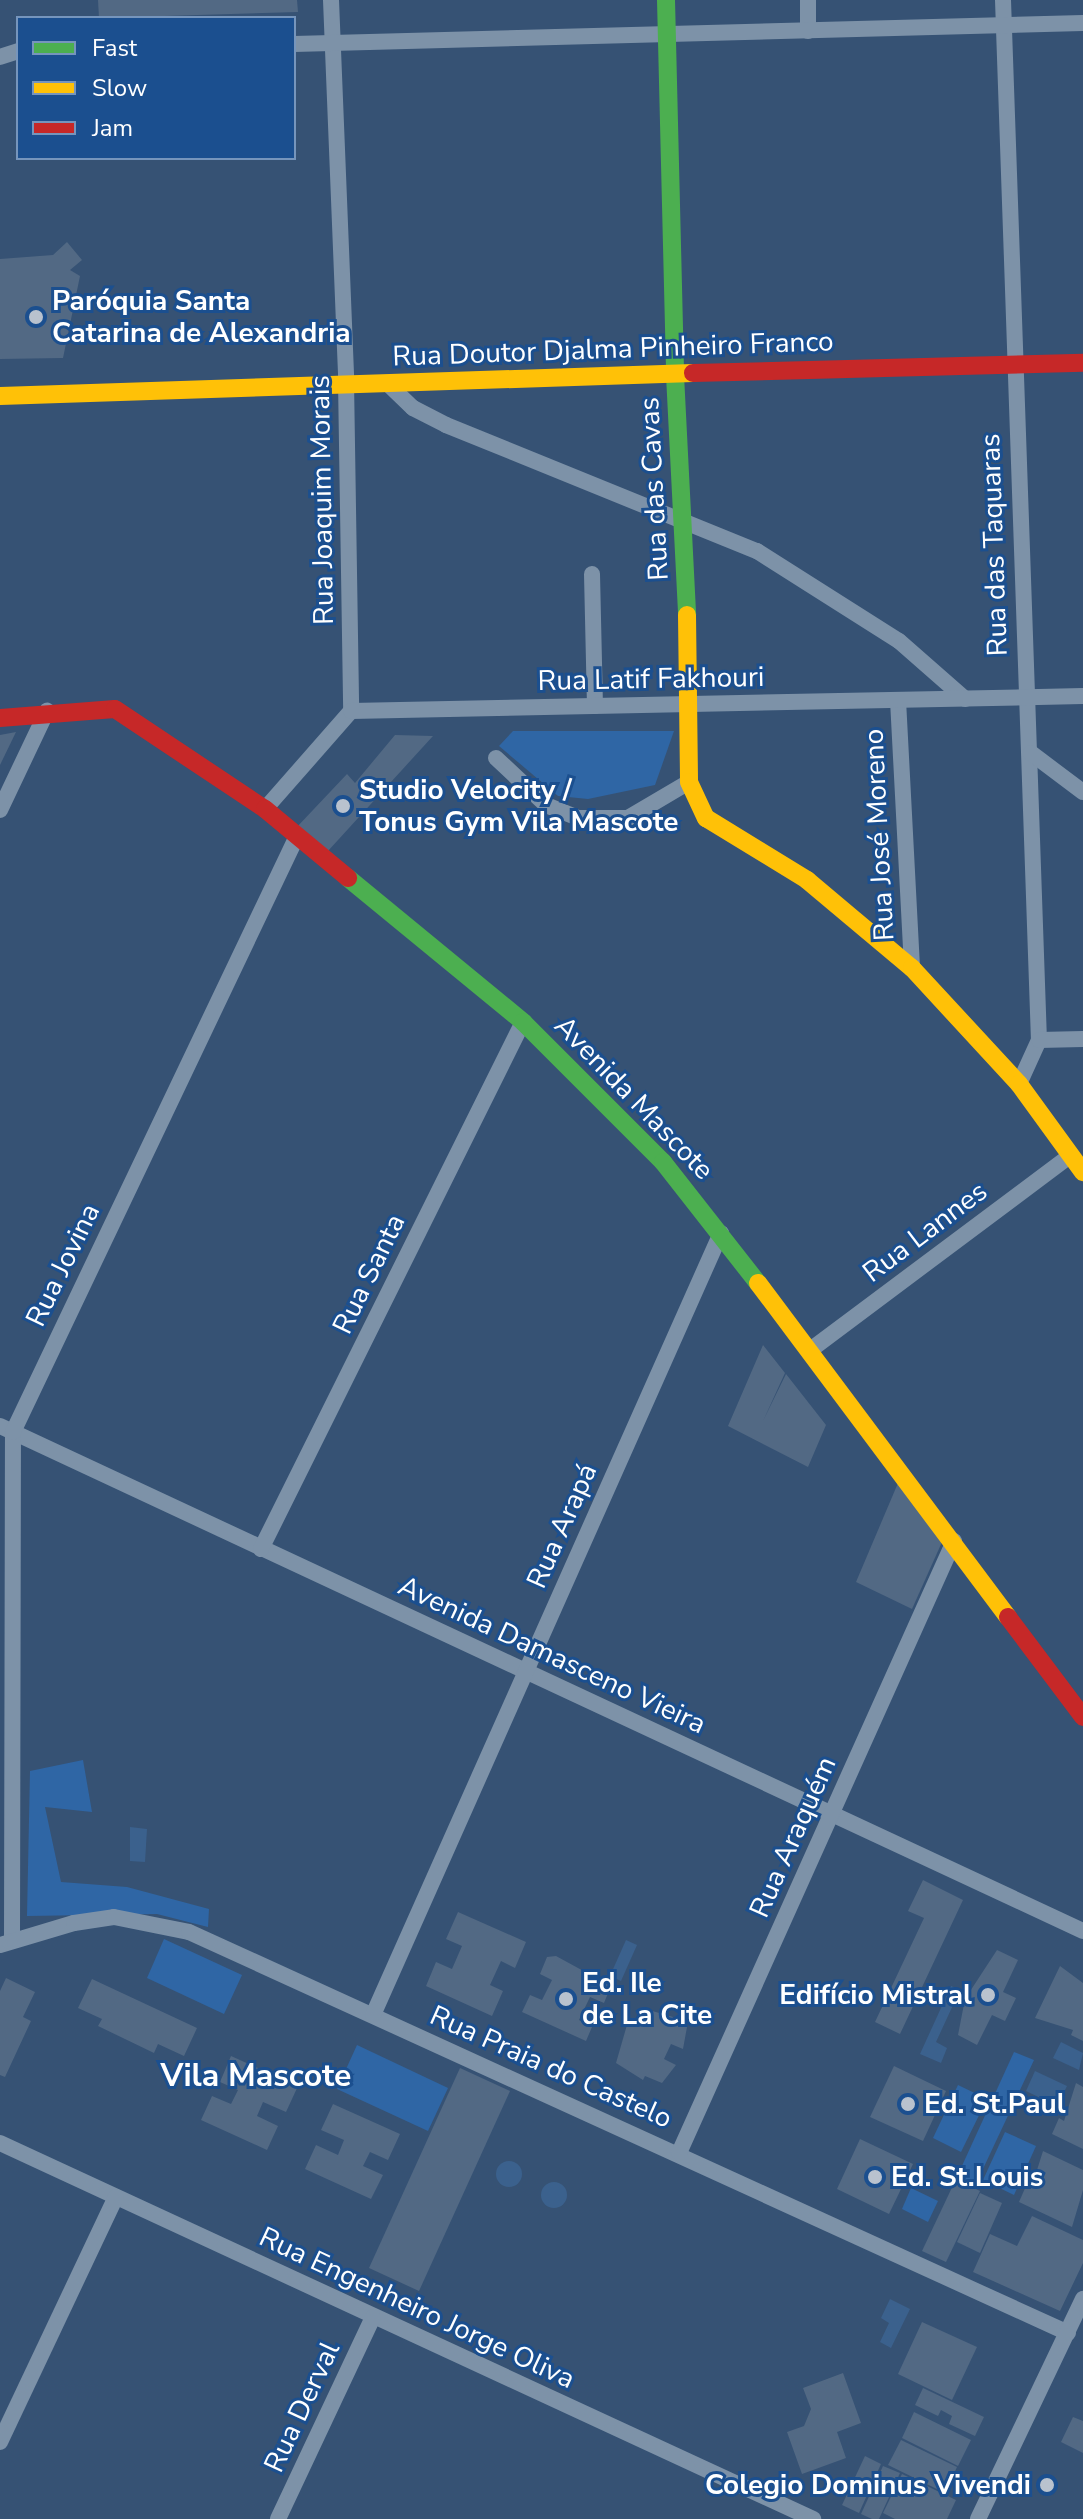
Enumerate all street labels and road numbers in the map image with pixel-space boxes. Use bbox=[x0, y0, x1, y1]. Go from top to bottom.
street label: Rua Doutor Djalma Pinheiro Franco bbox=[392, 325, 834, 373]
street label: Rua Joaquim Morais bbox=[303, 375, 341, 625]
street label: Rua das Cavas bbox=[632, 396, 676, 582]
street label: Rua das Taquaras bbox=[973, 433, 1015, 657]
street label: Rua Latif Fakhouri bbox=[537, 660, 765, 698]
street label: Rua José Moreno bbox=[857, 728, 901, 942]
street label: Avenida Mascote bbox=[547, 1009, 721, 1187]
street label: Rua Lannes bbox=[856, 1174, 994, 1290]
street label: Rua Jovina bbox=[19, 1198, 107, 1332]
street label: Rua Santa bbox=[326, 1209, 412, 1339]
street label: Rua Arapá bbox=[520, 1459, 604, 1593]
street label: Avenida Damasceno Vieira bbox=[393, 1569, 711, 1741]
street label: Rua Araquém bbox=[743, 1751, 843, 1923]
street label: Rua Praia do Castelo bbox=[425, 1999, 677, 2135]
street label: Rua Engenheiro Jorge Oliva bbox=[254, 2220, 580, 2396]
street label: Rua Derval bbox=[257, 2336, 347, 2478]

